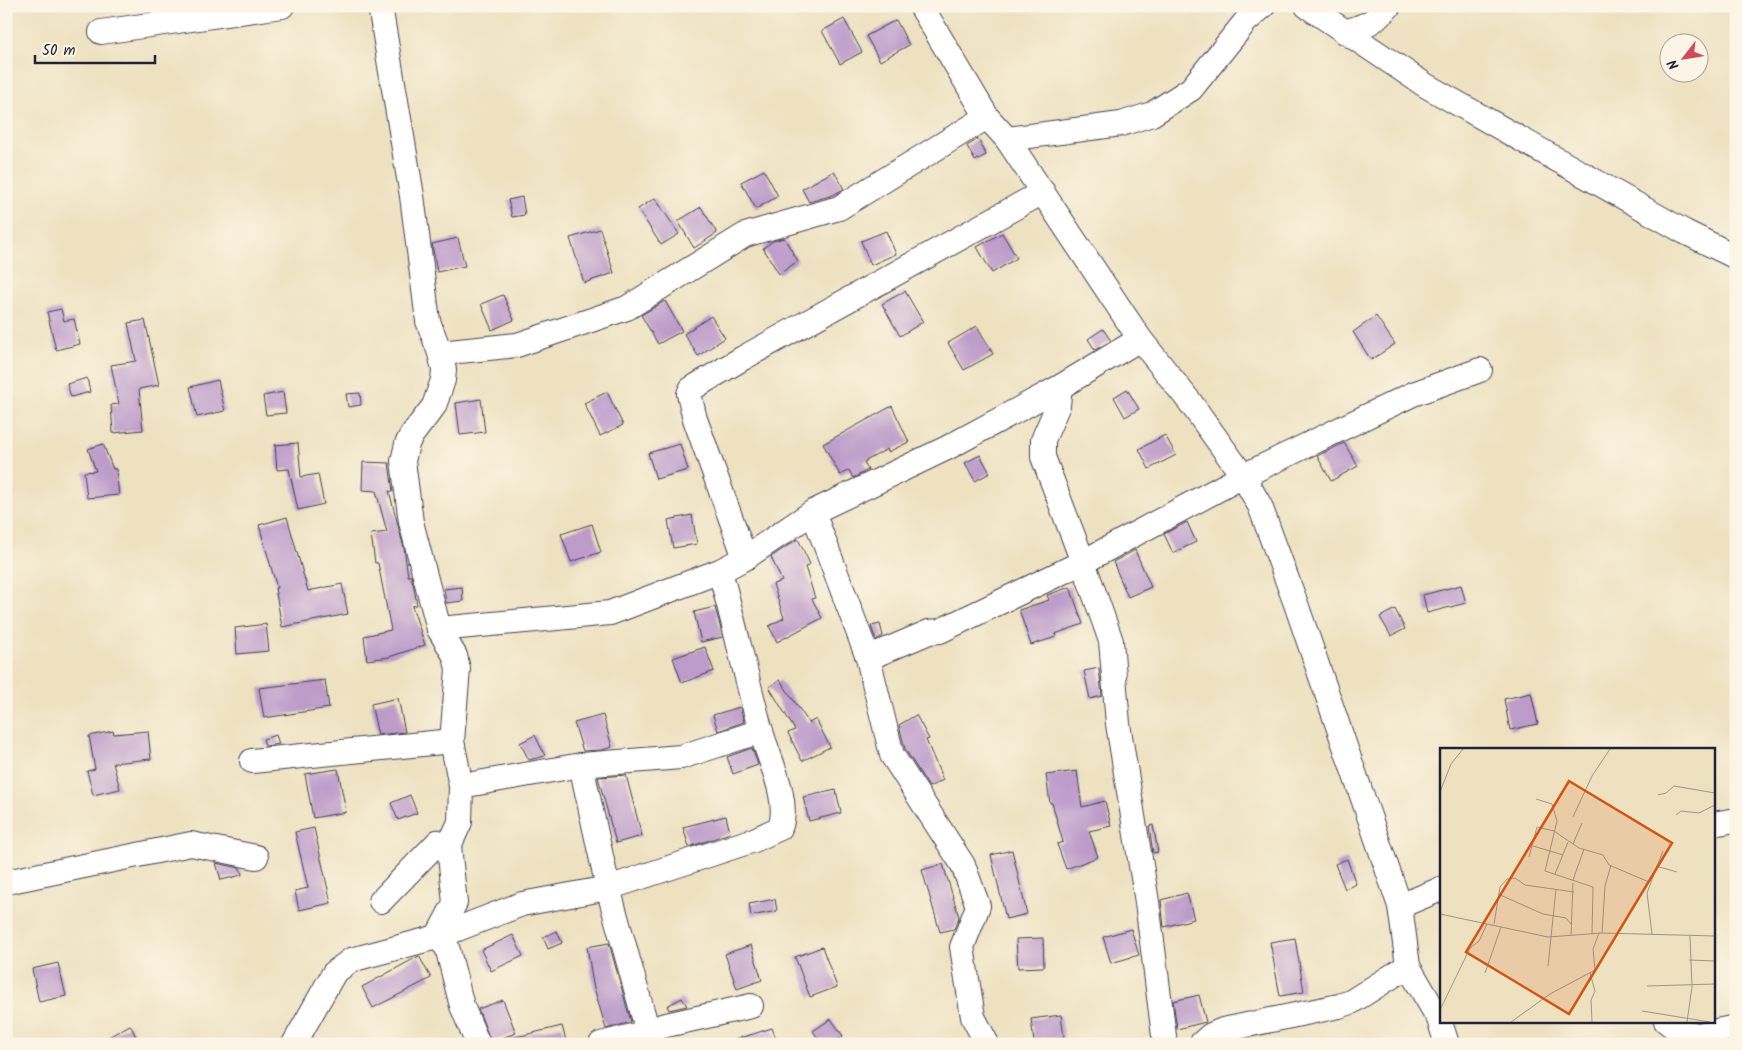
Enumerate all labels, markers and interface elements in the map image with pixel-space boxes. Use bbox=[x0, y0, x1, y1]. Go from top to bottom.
scale bar bbox=[35, 32, 155, 64]
north arrow bbox=[1660, 32, 1710, 82]
text: 50 m bbox=[42, 39, 76, 63]
text: N bbox=[1662, 55, 1685, 74]
inset map bbox=[1440, 748, 1714, 1022]

